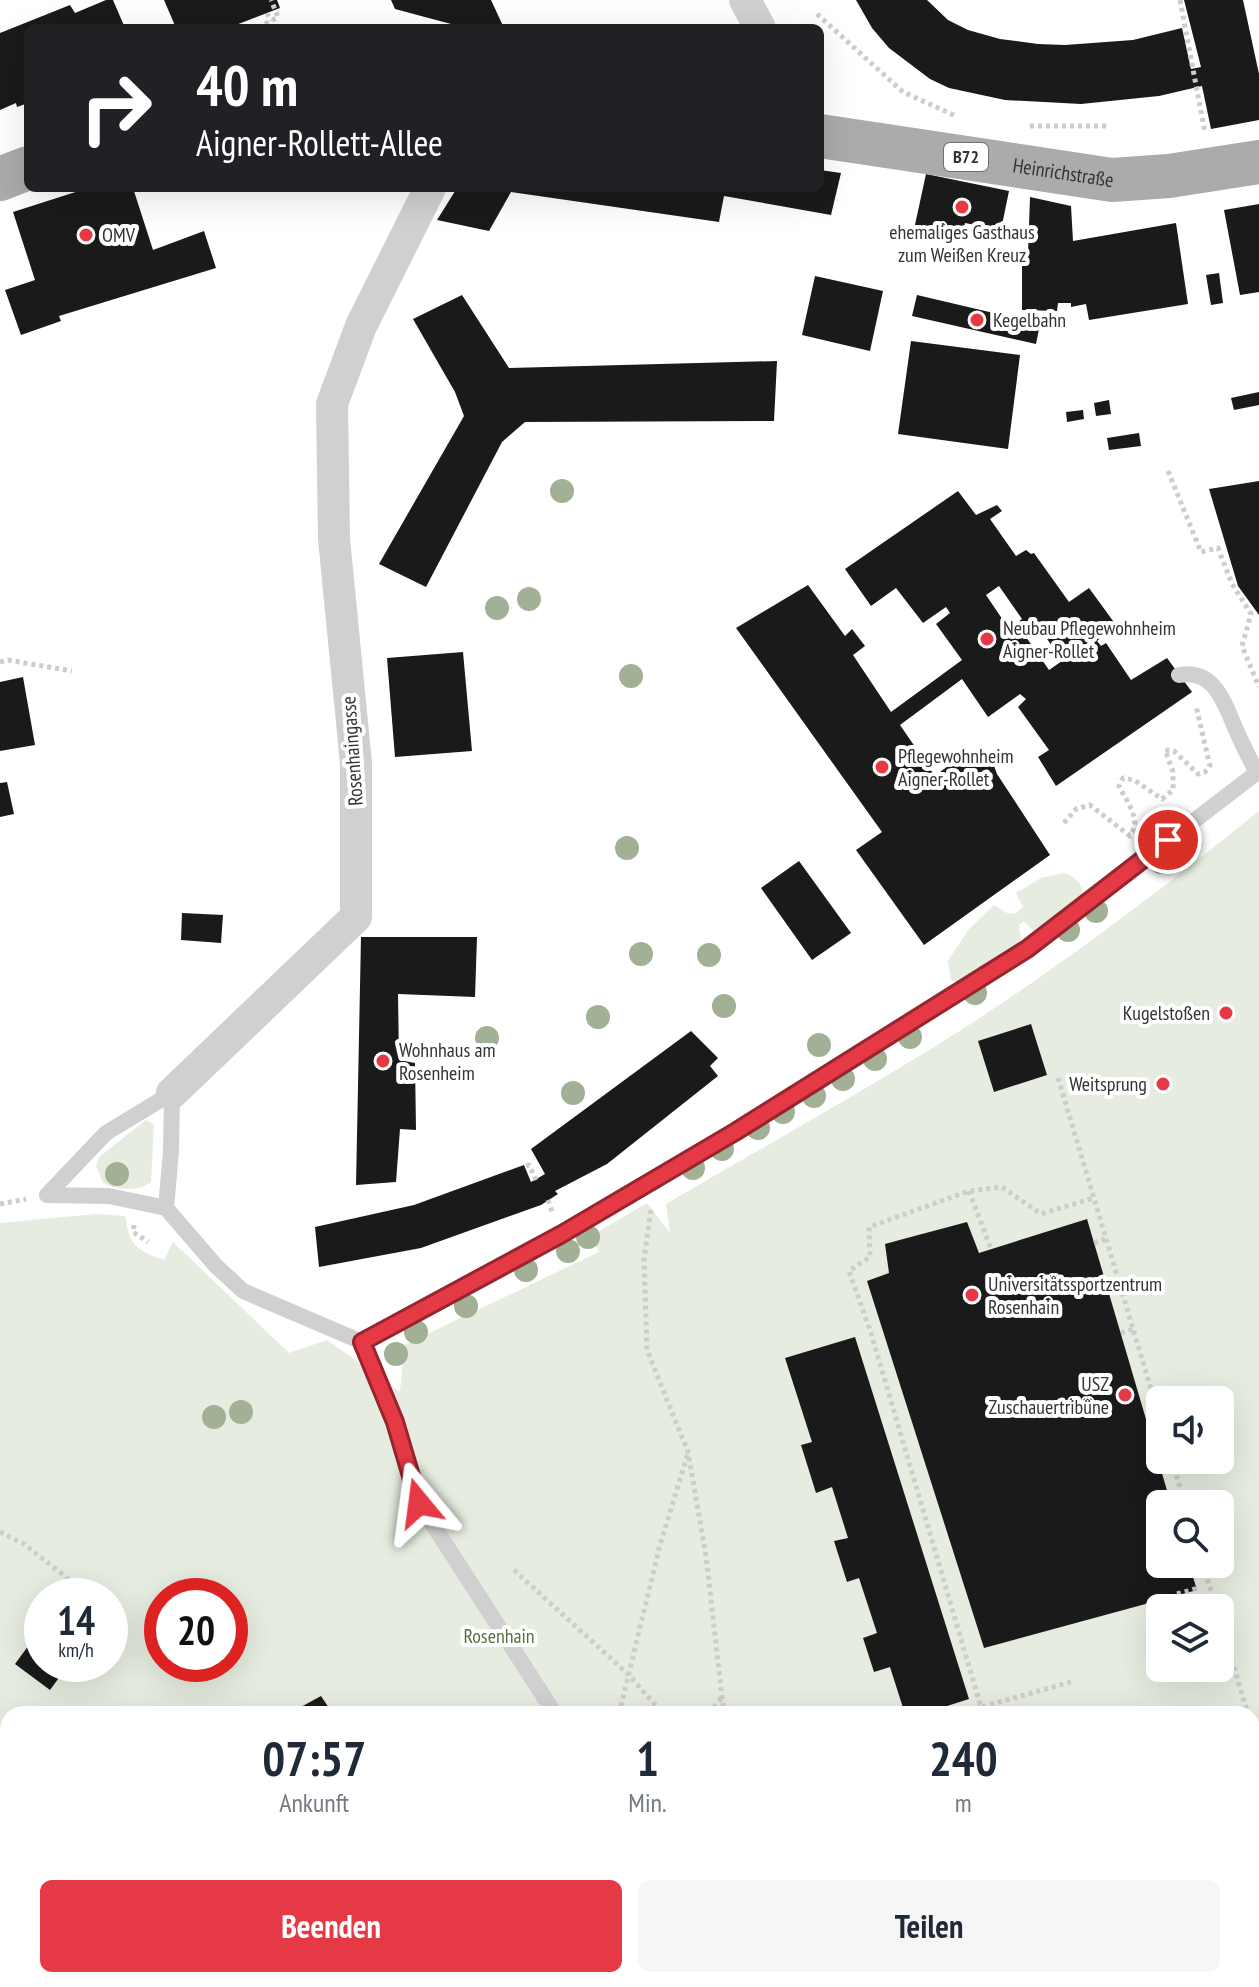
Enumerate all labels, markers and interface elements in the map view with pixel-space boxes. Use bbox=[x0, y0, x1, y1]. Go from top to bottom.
text: 40 m bbox=[196, 49, 298, 121]
icon: right bbox=[64, 56, 168, 160]
text: Aigner-Rollett-Allee bbox=[196, 119, 443, 166]
road number: B72 bbox=[944, 143, 988, 171]
street label: Heinrichstraße bbox=[1011, 152, 1115, 193]
marker: ehemaliges Gasthaus zum Weißen Kreuz bbox=[953, 198, 971, 216]
place label: ehemaliges Gasthaus zum Weißen Kreuz bbox=[889, 219, 1035, 268]
place label: OMV bbox=[102, 222, 136, 248]
marker: OMV bbox=[77, 226, 95, 244]
place label: Kegelbahn bbox=[993, 307, 1066, 333]
marker: Kegelbahn bbox=[968, 311, 986, 329]
place label: Neubau Pflegewohnheim Aigner-Rollet bbox=[1003, 615, 1176, 664]
marker: Neubau Pflegewohnheim Aigner-Rollet bbox=[978, 630, 996, 648]
street label: Rosenhaingasse bbox=[335, 695, 369, 807]
place label: Pflegewohnheim Aigner-Rollet bbox=[898, 743, 1014, 792]
marker: Pflegewohnheim Aigner-Rollet bbox=[873, 758, 891, 776]
pin bbox=[1134, 806, 1202, 874]
icon: arrive bbox=[1146, 818, 1190, 862]
place label: Kugelstoßen bbox=[1123, 1000, 1210, 1026]
marker: Kugelstoßen bbox=[1217, 1004, 1235, 1022]
place label: Wohnhaus am Rosenheim bbox=[399, 1037, 495, 1086]
marker: Wohnhaus am Rosenheim bbox=[374, 1052, 392, 1070]
place label: Weitsprung bbox=[1069, 1071, 1147, 1097]
marker: Weitsprung bbox=[1154, 1075, 1172, 1093]
place label: Universitätssportzentrum Rosenhain bbox=[988, 1271, 1162, 1320]
marker: Universitätssportzentrum Rosenhain bbox=[963, 1286, 981, 1304]
place label: USZ Zuschauertribüne bbox=[989, 1371, 1109, 1420]
marker: USZ Zuschauertribüne bbox=[1116, 1386, 1134, 1404]
map controls bbox=[1146, 1386, 1234, 1682]
button: sound bbox=[1146, 1386, 1234, 1474]
position arrow bbox=[377, 1461, 461, 1545]
button: search bbox=[1146, 1490, 1234, 1578]
speed limit sign: 20 bbox=[144, 1578, 248, 1682]
text: 14 bbox=[57, 1594, 95, 1646]
button: layers bbox=[1146, 1594, 1234, 1682]
park label: Rosenhain bbox=[463, 1623, 535, 1649]
text: km/h bbox=[58, 1637, 94, 1663]
text: 07:57 bbox=[262, 1727, 366, 1789]
text: 1 bbox=[636, 1727, 659, 1789]
text: 240 bbox=[929, 1727, 998, 1789]
text: Ankunft bbox=[279, 1786, 349, 1819]
text: Min. bbox=[628, 1786, 667, 1819]
text: m bbox=[955, 1786, 972, 1819]
button: Beenden bbox=[40, 1880, 622, 1972]
button: Teilen bbox=[638, 1880, 1220, 1972]

